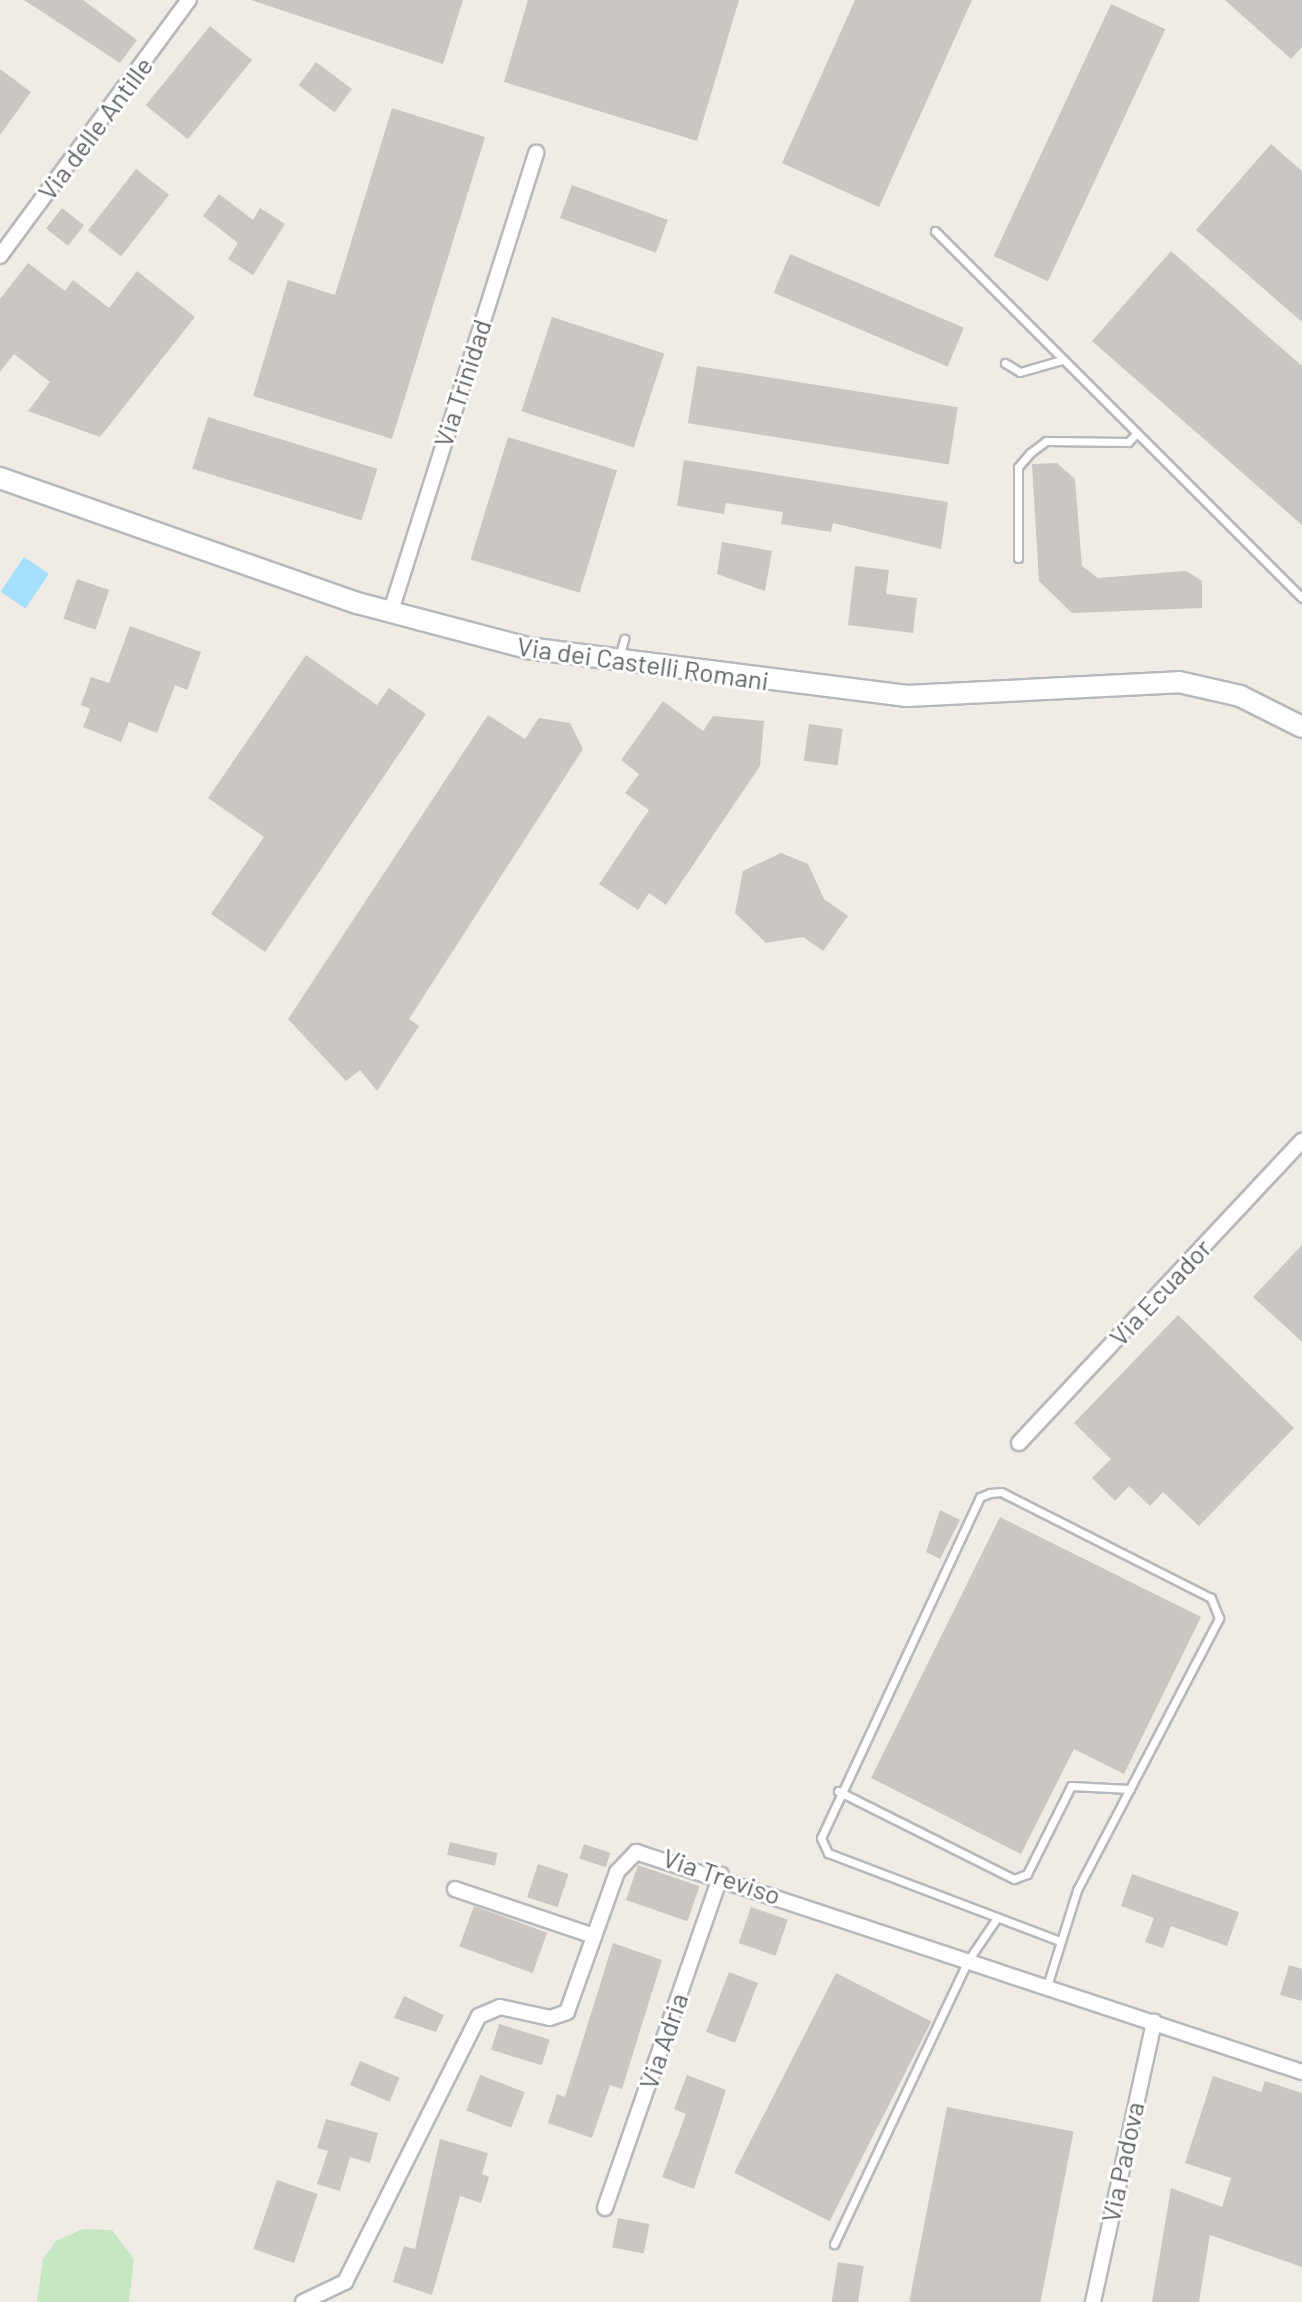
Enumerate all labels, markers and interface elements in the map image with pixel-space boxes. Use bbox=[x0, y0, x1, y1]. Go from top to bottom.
street label: Via delle Antille bbox=[31, 50, 159, 206]
street label: Via Trinidad bbox=[427, 315, 497, 451]
street label: Via dei Castelli Romani bbox=[515, 630, 771, 696]
street label: Via Ecuador bbox=[1103, 1232, 1217, 1352]
street label: Via Treviso bbox=[659, 1841, 785, 1911]
street label: Via Adria bbox=[632, 1989, 694, 2093]
street label: Via Padova bbox=[1094, 2099, 1150, 2225]

